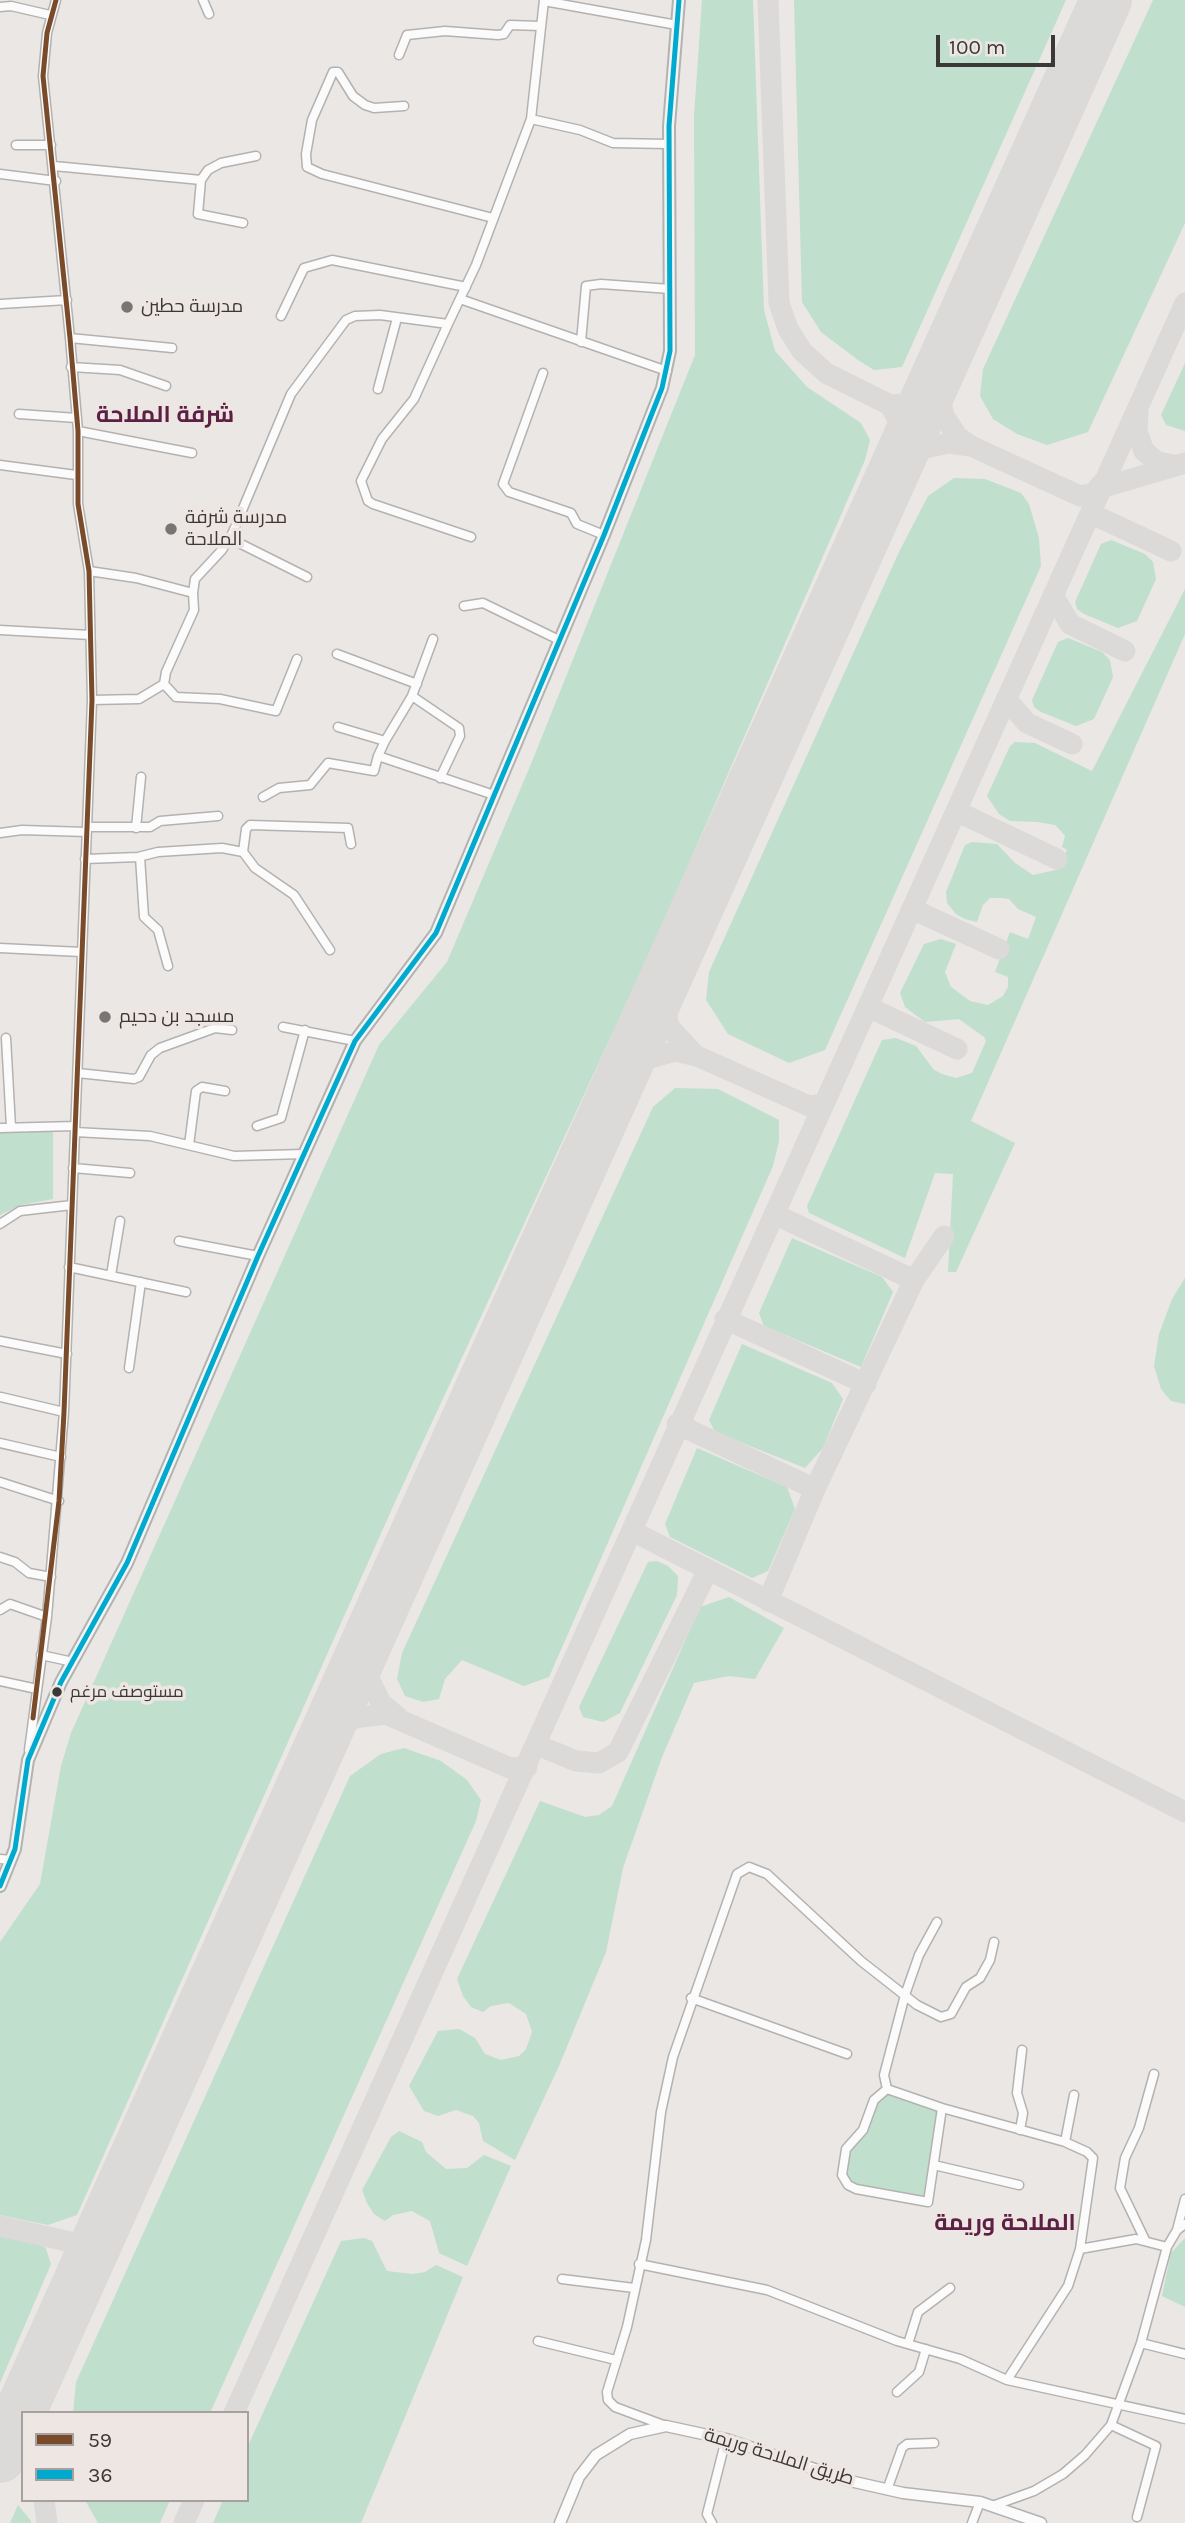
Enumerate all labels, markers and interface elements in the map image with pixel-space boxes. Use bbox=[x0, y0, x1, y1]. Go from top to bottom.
scale bar bbox=[940, 21, 1059, 65]
text: 100 m bbox=[949, 35, 1006, 59]
place label: مدرسة حطين bbox=[141, 296, 243, 318]
marker: مدرسة حطين bbox=[119, 299, 135, 315]
district label: شرفة الملاحة bbox=[96, 401, 234, 429]
place label: مدرسة شرفة الملاحة bbox=[185, 507, 287, 551]
marker: مدرسة شرفة الملاحة bbox=[163, 521, 179, 537]
place label: مسجد بن دحيم bbox=[119, 1006, 234, 1028]
marker: مسجد بن دحيم bbox=[97, 1009, 113, 1025]
place label: مستوصف مرغم bbox=[70, 1682, 184, 1702]
marker: مستوصف مرغم bbox=[50, 1685, 64, 1699]
district label: الملاحة وريمة bbox=[934, 2209, 1076, 2237]
legend bbox=[21, 2411, 248, 2502]
street label: طريق الملاحة وريمة bbox=[701, 2423, 857, 2491]
text: 59 bbox=[88, 2428, 112, 2452]
text: 36 bbox=[88, 2463, 112, 2487]

